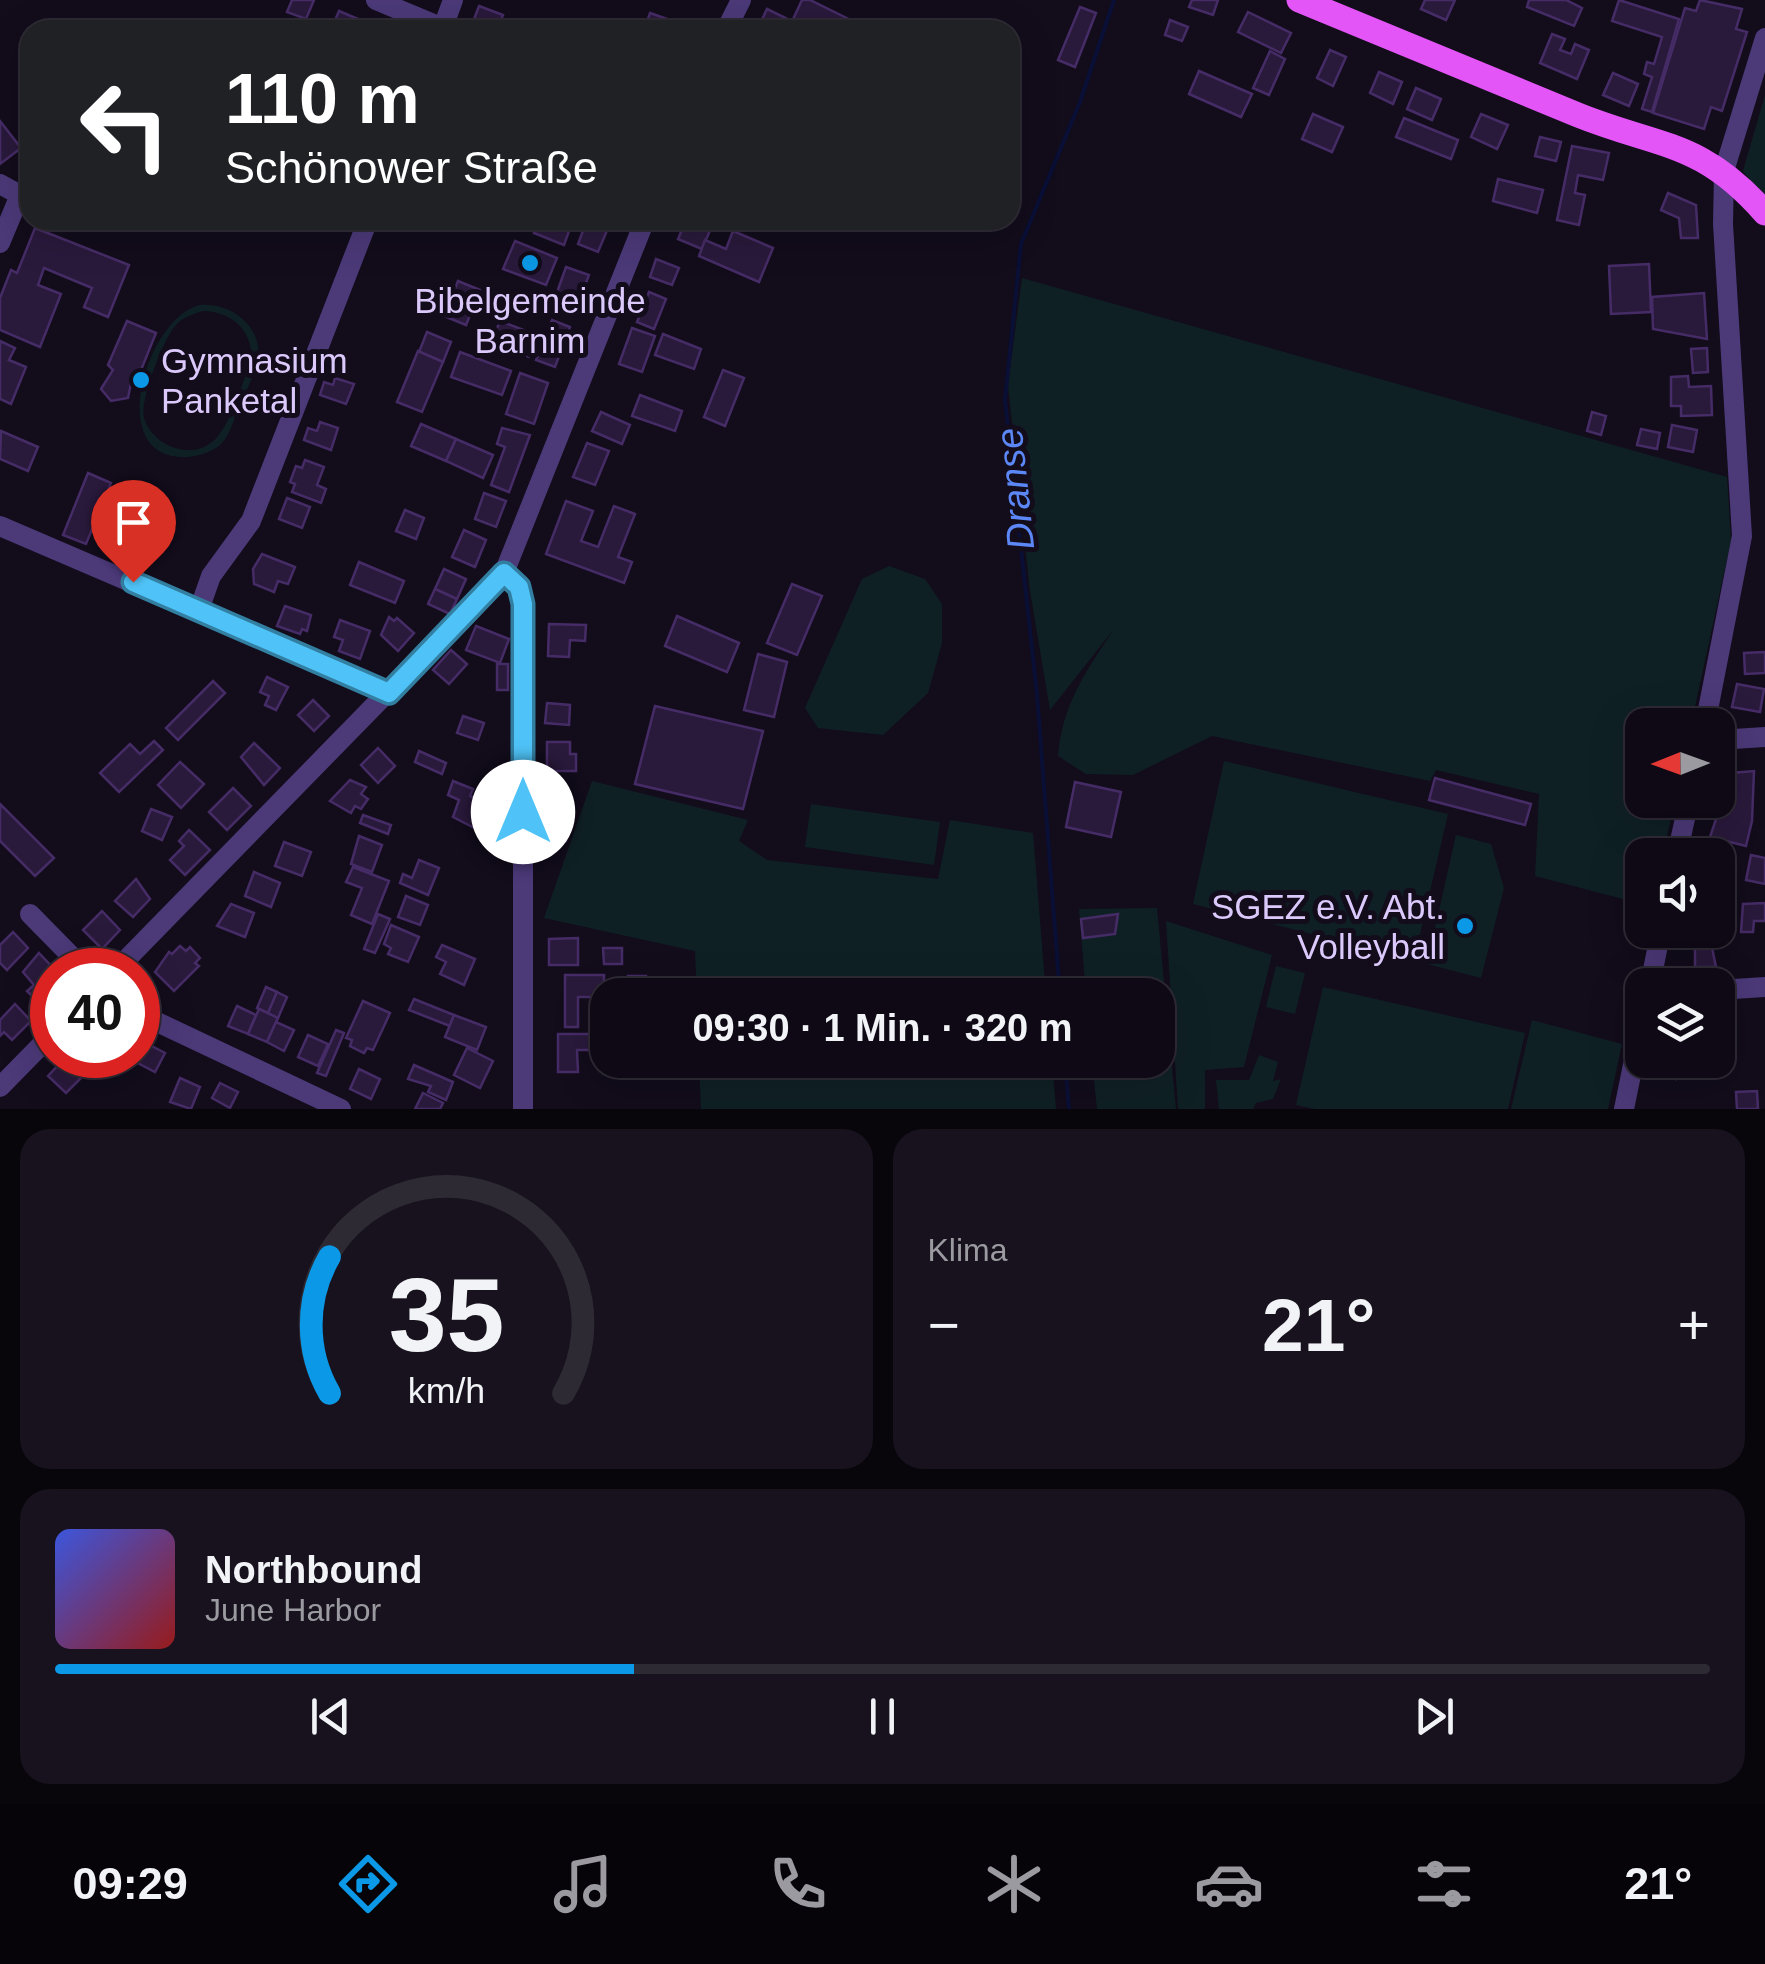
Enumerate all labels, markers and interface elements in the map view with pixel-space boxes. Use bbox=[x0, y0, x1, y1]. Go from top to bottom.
icon: left bbox=[60, 60, 190, 190]
text: 110 m bbox=[225, 60, 420, 138]
text: Schönower Straße bbox=[225, 142, 598, 193]
marker: Bibelgemeinde Barnim bbox=[519, 252, 541, 274]
place label: Bibelgemeinde Barnim bbox=[414, 281, 646, 360]
place label: Gymnasium Panketal bbox=[161, 341, 348, 420]
marker: Gymnasium Panketal bbox=[130, 369, 152, 391]
water label: Dranse bbox=[988, 426, 1042, 552]
pin bbox=[91, 480, 176, 583]
icon: arrive bbox=[106, 495, 161, 550]
north arrow bbox=[1625, 708, 1735, 818]
map controls bbox=[1625, 708, 1735, 1078]
position arrow bbox=[471, 760, 575, 864]
button: sound bbox=[1625, 838, 1735, 948]
place label: SGEZ e.V. Abt. Volleyball bbox=[1211, 887, 1445, 966]
marker: SGEZ e.V. Abt. Volleyball bbox=[1454, 915, 1476, 937]
speed limit sign: 40 bbox=[30, 948, 160, 1078]
button: layers bbox=[1625, 968, 1735, 1078]
text: 09:30 · 1 Min. · 320 m bbox=[692, 1007, 1073, 1049]
text: Klima bbox=[928, 1232, 1008, 1268]
text: 35 bbox=[388, 1257, 504, 1373]
text: 21° bbox=[1262, 1283, 1375, 1367]
text: − bbox=[928, 1294, 960, 1356]
text: + bbox=[1678, 1294, 1710, 1356]
text: km/h bbox=[408, 1371, 485, 1411]
text: Northbound bbox=[205, 1549, 422, 1591]
text: June Harbor bbox=[205, 1592, 381, 1628]
icon: previous bbox=[303, 1689, 358, 1744]
icon: pause bbox=[855, 1689, 910, 1744]
icon: next bbox=[1407, 1689, 1462, 1744]
icon: directions bbox=[333, 1849, 403, 1919]
icon: music bbox=[548, 1849, 618, 1919]
icon: phone bbox=[763, 1849, 833, 1919]
icon: climate bbox=[979, 1849, 1049, 1919]
icon: car bbox=[1194, 1849, 1264, 1919]
icon: filters bbox=[1409, 1849, 1479, 1919]
text: 09:29 bbox=[73, 1858, 188, 1909]
text: 21° bbox=[1624, 1858, 1692, 1909]

